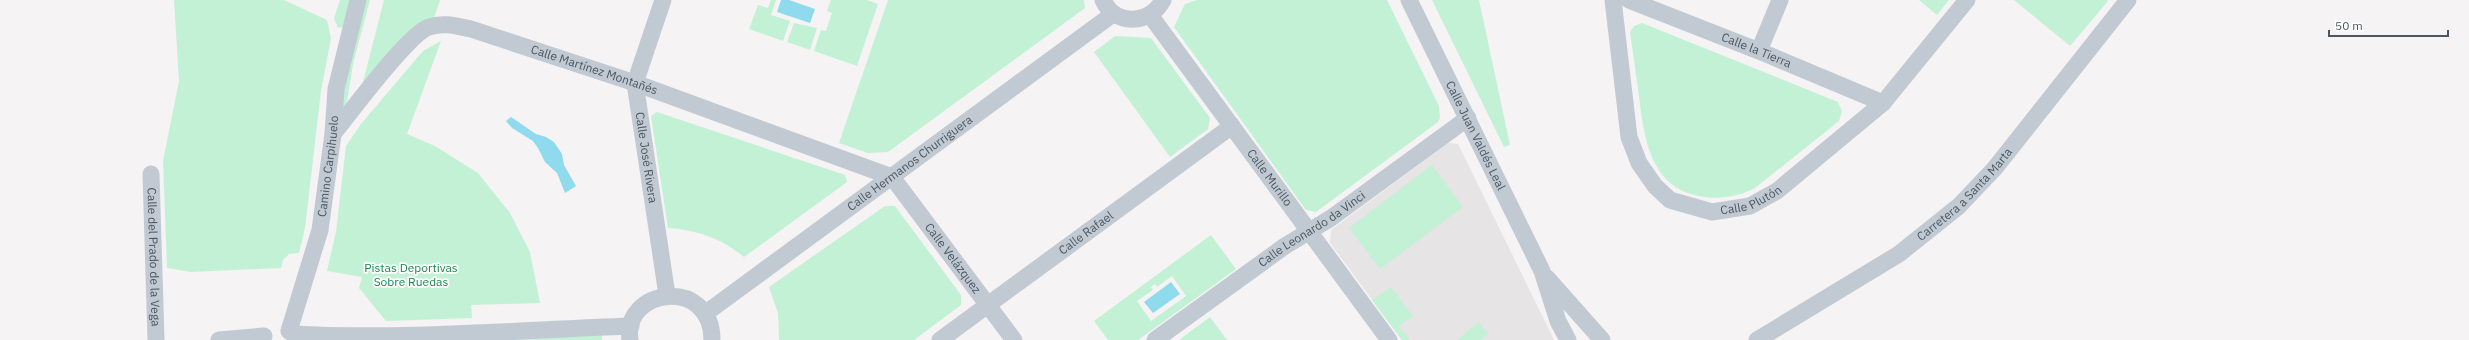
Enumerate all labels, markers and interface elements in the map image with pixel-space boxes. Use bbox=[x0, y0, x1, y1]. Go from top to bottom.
scale bar bbox=[2329, 12, 2448, 38]
text: 50 m bbox=[2335, 18, 2363, 33]
street label: Calle la Tierra bbox=[1720, 29, 1794, 71]
street label: Calle Martínez Montañés bbox=[529, 41, 660, 98]
street label: Calle Juan Valdés Leal bbox=[1443, 78, 1509, 192]
street label: Calle José Rivera bbox=[632, 111, 661, 205]
street label: Calle Hermanos Churriguera bbox=[844, 111, 976, 214]
street label: Camino Carpihuelo bbox=[314, 115, 341, 218]
street label: Carretera a Santa Marta bbox=[1914, 144, 2016, 244]
street label: Calle Murillo bbox=[1244, 146, 1296, 209]
street label: Calle Plutón bbox=[1719, 182, 1785, 218]
street label: Calle del Prado de la Vega bbox=[144, 187, 164, 327]
street label: Calle Leonardo da Vinci bbox=[1255, 188, 1368, 270]
street label: Calle Rafael bbox=[1055, 208, 1116, 258]
street label: Calle Velázquez bbox=[922, 220, 985, 297]
park label: Pistas Deportivas Sobre Ruedas bbox=[364, 260, 458, 289]

